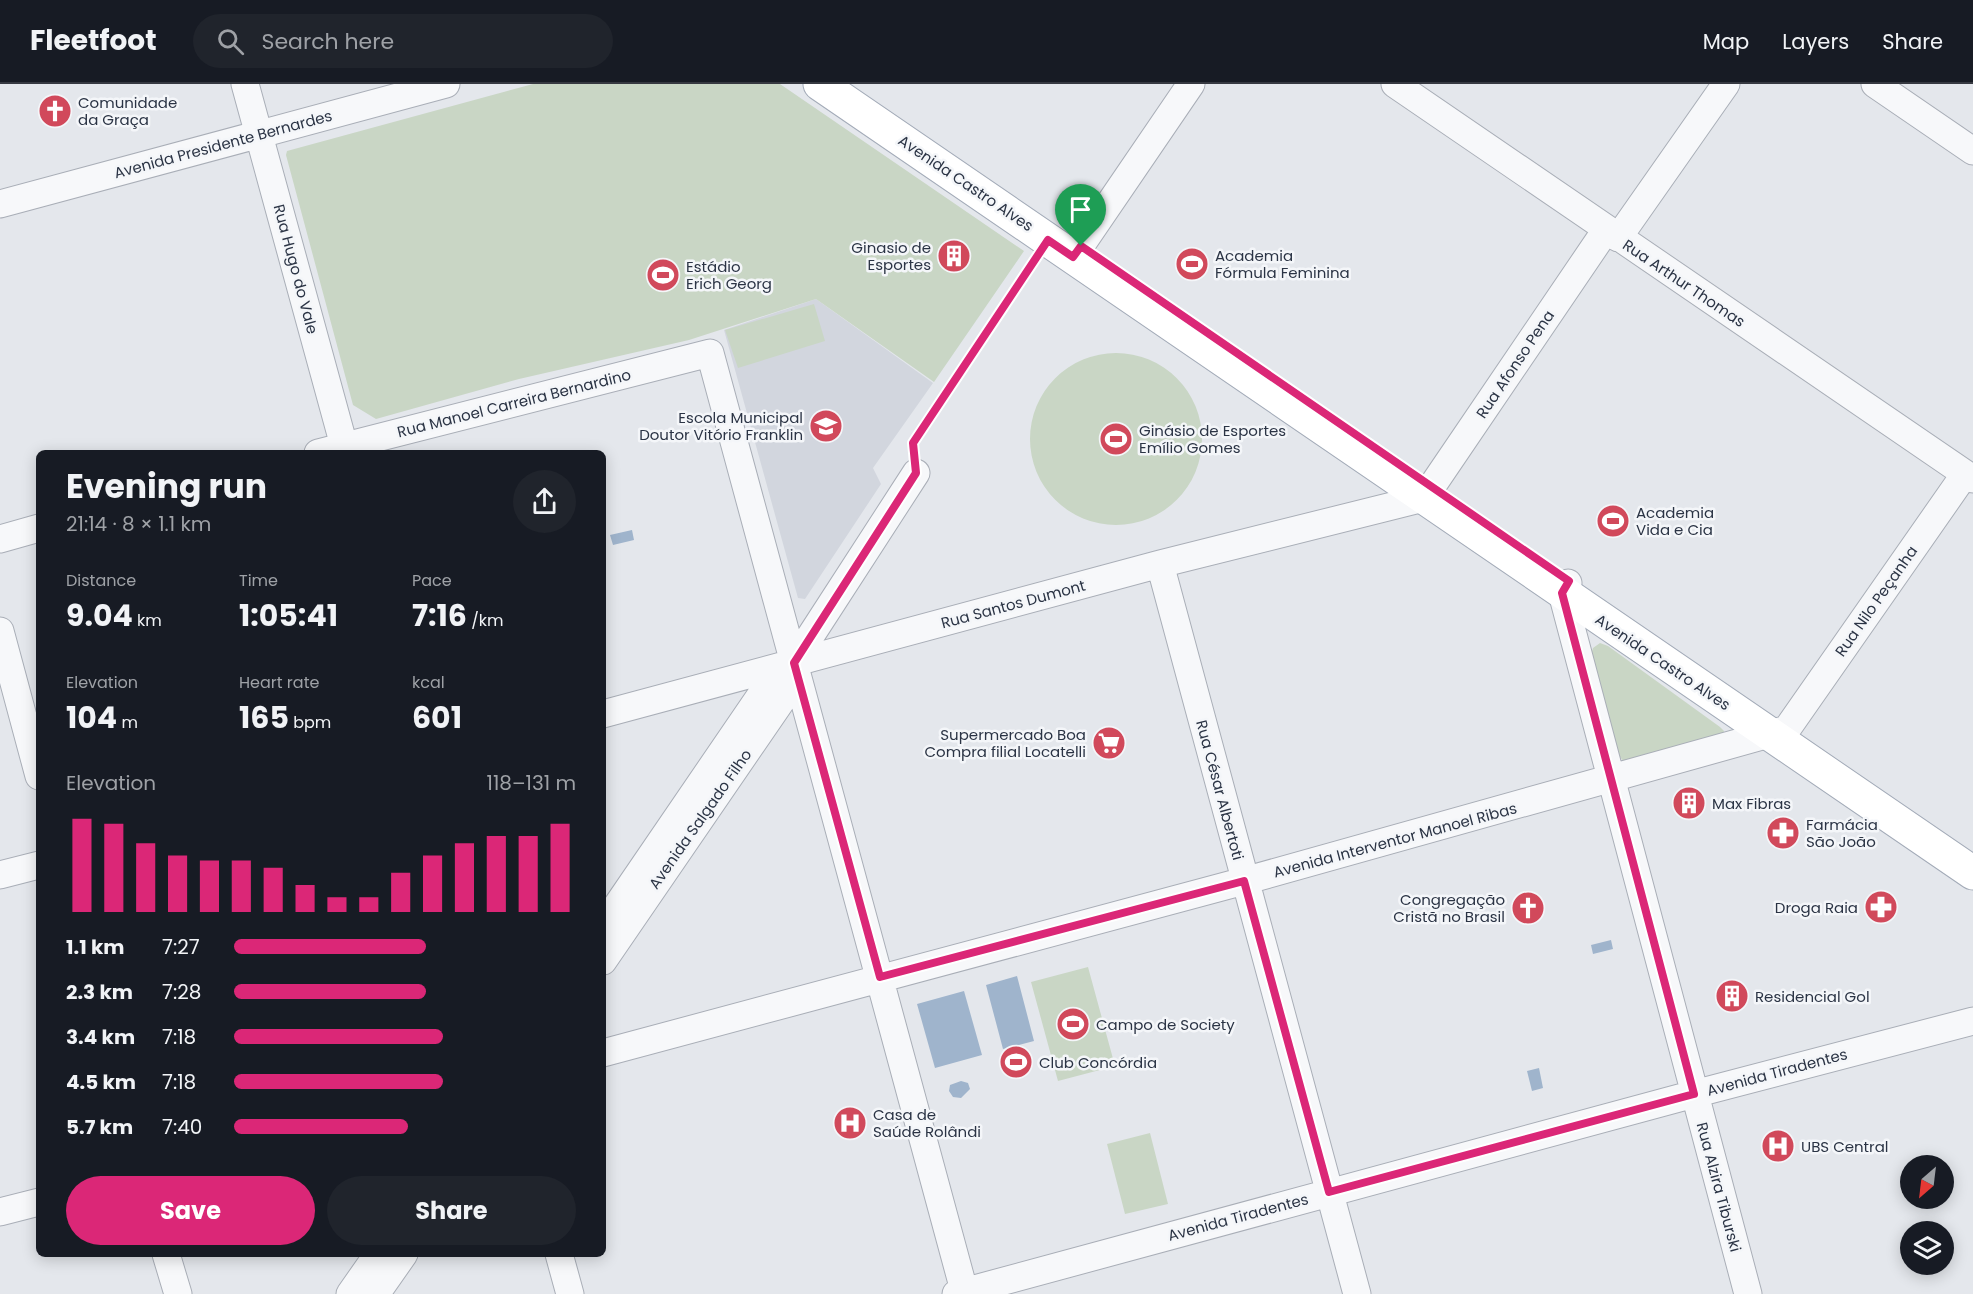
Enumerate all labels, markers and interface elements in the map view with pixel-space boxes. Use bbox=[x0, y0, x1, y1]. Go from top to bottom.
search box bbox=[193, 14, 613, 68]
text: Fleetfoot bbox=[30, 21, 157, 60]
icon: search bbox=[214, 25, 247, 58]
text: Search here bbox=[262, 26, 394, 57]
text: Map bbox=[1703, 27, 1749, 56]
text: Layers bbox=[1782, 27, 1849, 56]
text: Share bbox=[1882, 27, 1943, 56]
place label: Comunidade da Graça bbox=[78, 92, 177, 130]
church icon: Comunidade da Graça bbox=[37, 93, 73, 129]
street label: Avenida Presidente Bernardes bbox=[112, 105, 335, 183]
street label: Avenida Castro Alves bbox=[894, 130, 1038, 236]
pin bbox=[1055, 184, 1106, 246]
icon: arrive bbox=[1064, 193, 1097, 226]
street label: Rua Hugo do Vale bbox=[269, 202, 323, 336]
street label: Rua Arthur Thomas bbox=[1619, 234, 1750, 332]
place label: Ginasio de Esportes bbox=[851, 237, 931, 275]
building icon: Ginasio de Esportes bbox=[936, 238, 972, 274]
place label: Academia Fórmula Feminina bbox=[1215, 245, 1350, 283]
sports icon: Academia Fórmula Feminina bbox=[1174, 246, 1210, 282]
place label: Estádio Erich Georg bbox=[686, 256, 772, 294]
sports icon: Estádio Erich Georg bbox=[645, 257, 681, 293]
street label: Rua Afonso Pena bbox=[1471, 306, 1559, 422]
street label: Rua Manoel Carreira Bernardino bbox=[395, 364, 633, 442]
place label: Escola Municipal Doutor Vitório Franklin bbox=[639, 407, 803, 445]
school or university icon: Escola Municipal Doutor Vitório Franklin bbox=[808, 408, 844, 444]
place label: Ginásio de Esportes Emílio Gomes bbox=[1139, 420, 1286, 458]
sports icon: Ginásio de Esportes Emílio Gomes bbox=[1098, 421, 1134, 457]
text: Evening run bbox=[66, 463, 267, 510]
button: share bbox=[513, 470, 576, 533]
place label: Academia Vida e Cia bbox=[1636, 502, 1714, 540]
sports icon: Academia Vida e Cia bbox=[1595, 503, 1631, 539]
text: 21:14 · 8 × 1.1 km bbox=[66, 510, 211, 538]
street label: Rua Nilo Peçanha bbox=[1830, 541, 1922, 661]
text: Distance bbox=[66, 569, 136, 592]
text: Time bbox=[239, 569, 278, 592]
text: Pace bbox=[412, 569, 452, 592]
street label: Rua Santos Dumont bbox=[939, 575, 1087, 633]
text: 9.04 bbox=[66, 594, 133, 637]
text: 1:05:41 bbox=[239, 594, 338, 637]
text: 7:16 bbox=[412, 594, 467, 637]
text: km bbox=[133, 609, 162, 632]
text: /km bbox=[467, 609, 504, 632]
street label: Avenida Castro Alves bbox=[1591, 609, 1735, 715]
text: Elevation bbox=[66, 671, 138, 694]
text: Heart rate bbox=[239, 671, 319, 694]
text: kcal bbox=[412, 671, 445, 694]
text: 104 bbox=[66, 696, 117, 739]
text: 165 bbox=[239, 696, 289, 739]
text: 601 bbox=[412, 696, 462, 739]
text: m bbox=[117, 711, 138, 734]
text: bpm bbox=[289, 711, 331, 734]
street label: Rua César Albertoti bbox=[1191, 718, 1249, 862]
place label: Supermercado Boa Compra filial Locatelli bbox=[924, 724, 1086, 762]
supermarket icon: Supermercado Boa Compra filial Locatelli bbox=[1091, 725, 1127, 761]
street label: Avenida Salgado Filho bbox=[644, 745, 756, 893]
text: Elevation bbox=[66, 769, 156, 797]
text: 118–131 m bbox=[487, 769, 576, 797]
building icon: Max Fibras bbox=[1671, 785, 1707, 821]
place label: Max Fibras bbox=[1712, 793, 1791, 814]
street label: Avenida Interventor Manoel Ribas bbox=[1271, 797, 1519, 883]
place label: Farmácia São João bbox=[1806, 814, 1878, 852]
pharmacy icon: Farmácia São João bbox=[1765, 815, 1801, 851]
place label: Congregação Cristã no Brasil bbox=[1393, 889, 1505, 927]
pharmacy icon: Droga Raia bbox=[1863, 889, 1899, 925]
church icon: Congregação Cristã no Brasil bbox=[1510, 890, 1546, 926]
place label: Droga Raia bbox=[1775, 897, 1858, 918]
text: 1.1 km bbox=[66, 933, 124, 961]
text: 7:27 bbox=[162, 933, 200, 961]
text: 2.3 km bbox=[66, 978, 133, 1006]
text: 7:28 bbox=[162, 978, 201, 1006]
building icon: Residencial Gol bbox=[1714, 978, 1750, 1014]
place label: Residencial Gol bbox=[1755, 986, 1870, 1007]
sports icon: Campo de Society bbox=[1055, 1006, 1091, 1042]
place label: Campo de Society bbox=[1096, 1014, 1235, 1035]
text: 3.4 km bbox=[66, 1023, 135, 1051]
text: 7:18 bbox=[162, 1023, 196, 1051]
street label: Avenida Tiradentes bbox=[1704, 1043, 1850, 1101]
sports icon: Club Concórdia bbox=[998, 1044, 1034, 1080]
place label: Club Concórdia bbox=[1039, 1052, 1157, 1073]
text: 4.5 km bbox=[66, 1068, 136, 1096]
text: 7:18 bbox=[162, 1068, 196, 1096]
place label: Casa de Saúde Rolândi bbox=[873, 1104, 981, 1142]
hospital icon: Casa de Saúde Rolândi bbox=[832, 1105, 868, 1141]
text: 5.7 km bbox=[66, 1113, 133, 1141]
text: 7:40 bbox=[162, 1113, 202, 1141]
street label: Rua Alzira Tiburski bbox=[1692, 1120, 1746, 1254]
hospital icon: UBS Central bbox=[1760, 1128, 1796, 1164]
place label: UBS Central bbox=[1801, 1136, 1889, 1157]
north arrow bbox=[1900, 1155, 1954, 1209]
map controls bbox=[1900, 1155, 1954, 1275]
button: Save bbox=[66, 1176, 315, 1245]
button: Share bbox=[327, 1176, 576, 1245]
street label: Avenida Tiradentes bbox=[1165, 1188, 1311, 1246]
button: layers bbox=[1900, 1221, 1954, 1275]

